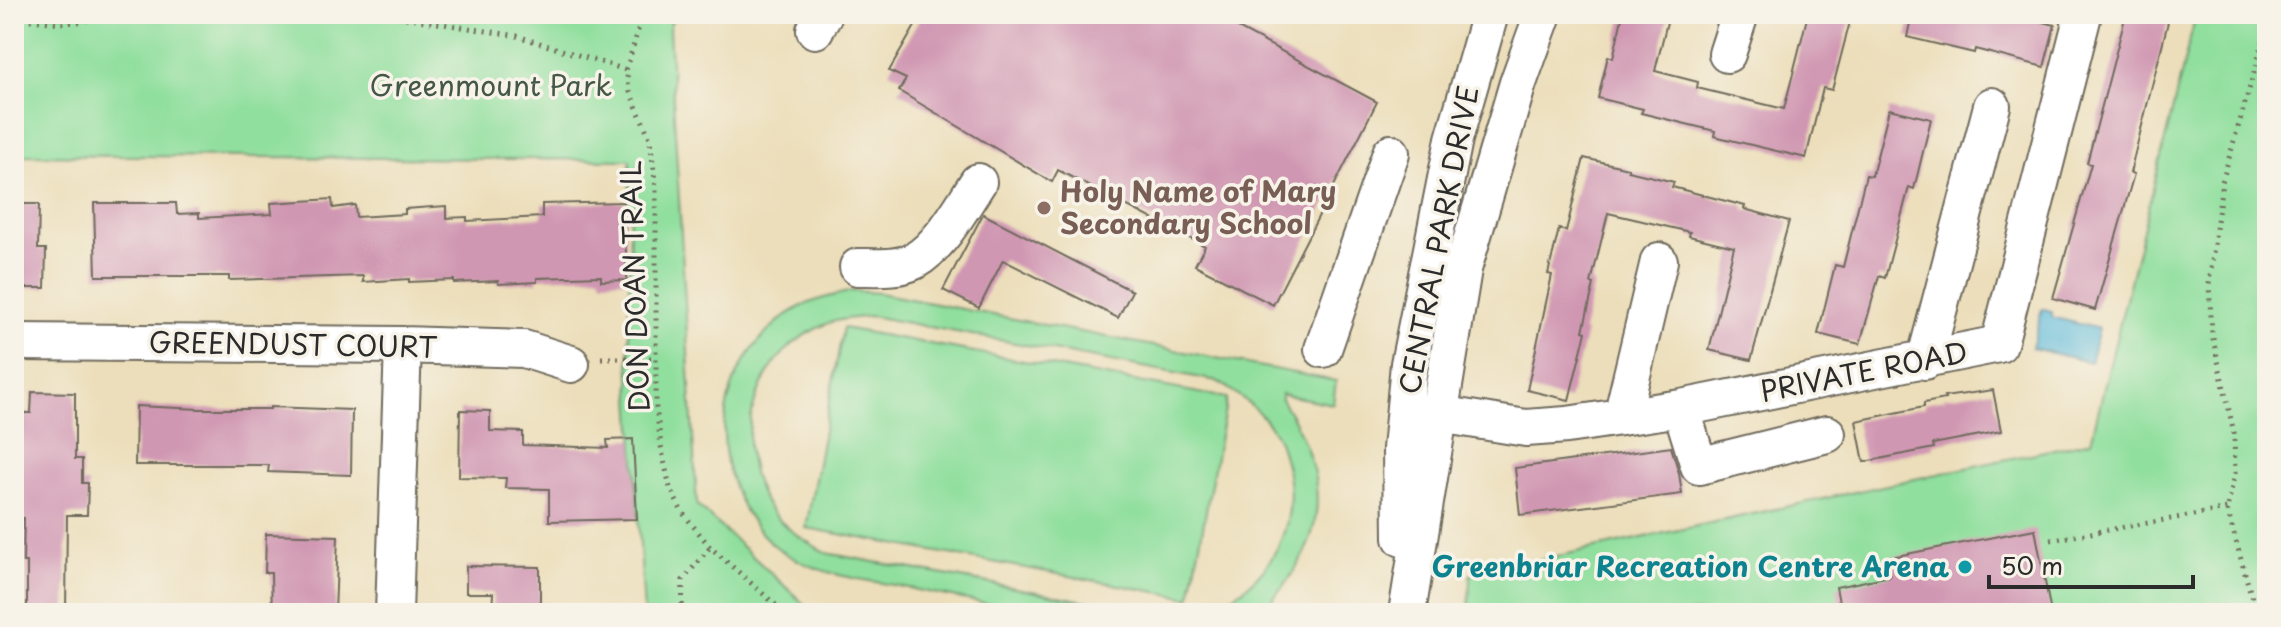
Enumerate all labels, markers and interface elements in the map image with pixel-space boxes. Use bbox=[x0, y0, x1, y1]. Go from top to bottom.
park label: Greenmount Park bbox=[370, 63, 612, 106]
street label: CENTRAL PARK DRIVE bbox=[1387, 82, 1489, 398]
street label: DON DOAN TRAIL bbox=[608, 160, 659, 412]
place label: Holy Name of Mary Secondary School bbox=[1060, 169, 1336, 244]
marker: Holy Name of Mary Secondary School bbox=[1035, 199, 1053, 217]
street label: GREENDUST COURT bbox=[148, 319, 438, 368]
street label: PRIVATE ROAD bbox=[1756, 329, 1971, 412]
scale bar bbox=[1989, 539, 2193, 589]
place label: Greenbriar Recreation Centre Arena bbox=[1432, 544, 1949, 587]
text: 50 m bbox=[2001, 547, 2063, 583]
marker: Greenbriar Recreation Centre Arena bbox=[1956, 558, 1974, 576]

